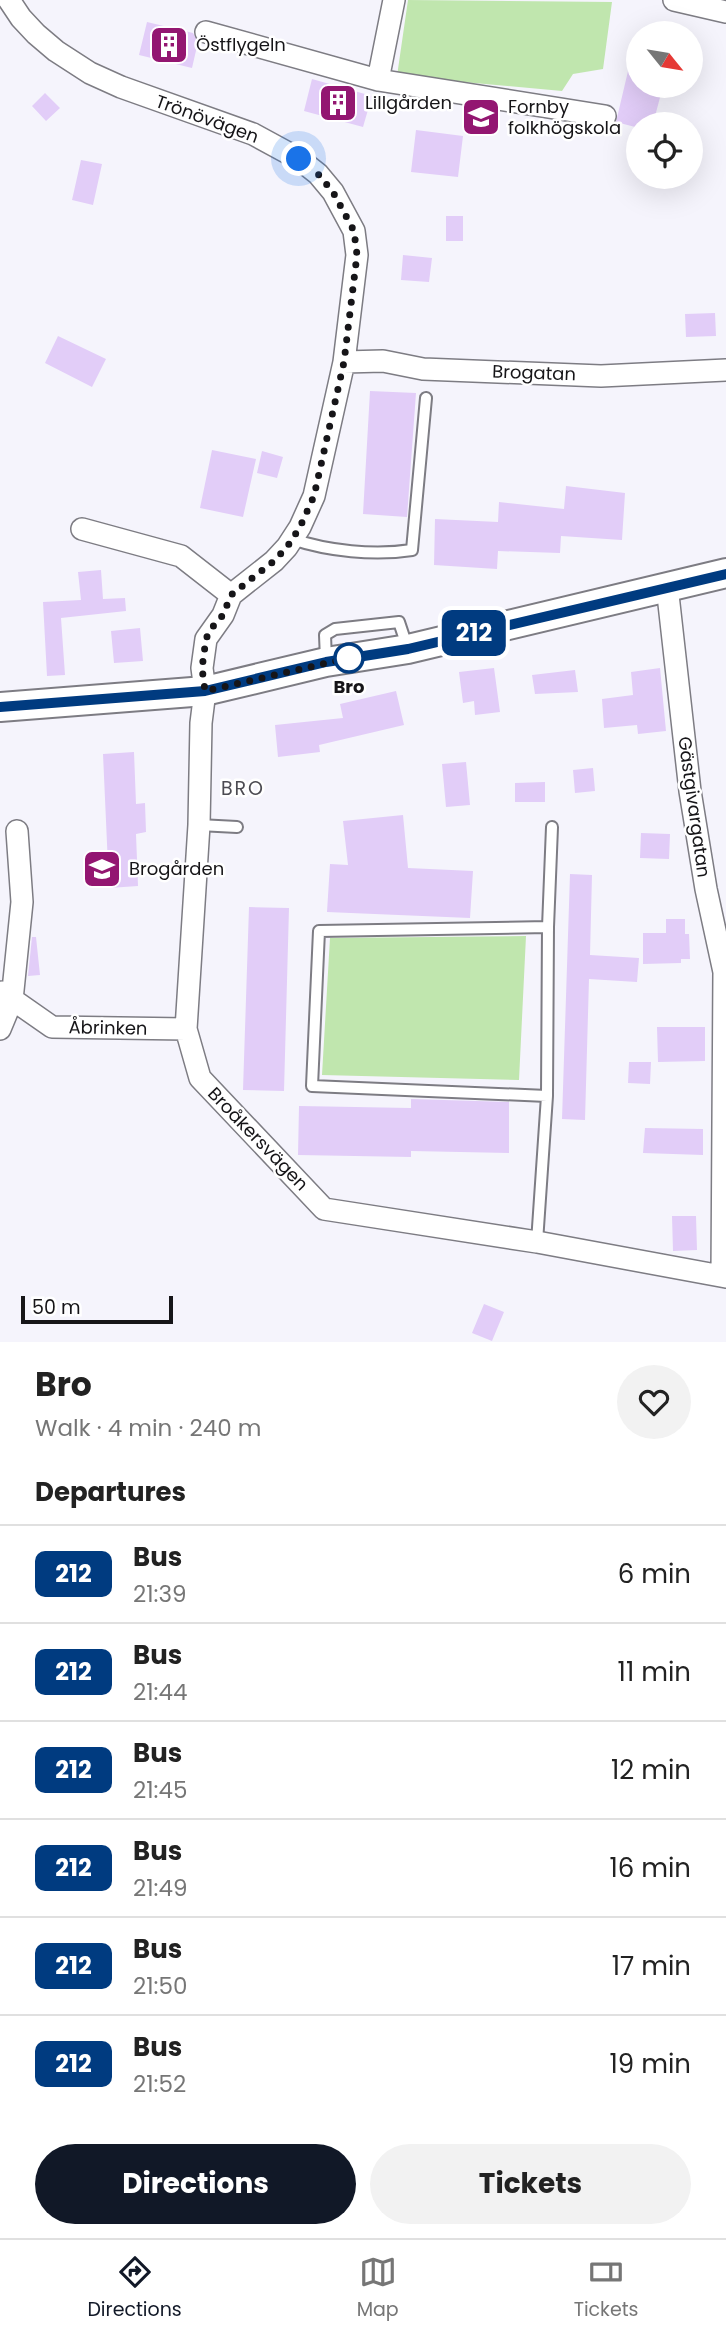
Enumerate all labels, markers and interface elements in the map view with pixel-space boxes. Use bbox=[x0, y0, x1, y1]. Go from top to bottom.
north arrow bbox=[626, 21, 704, 98]
map controls bbox=[626, 21, 703, 189]
building icon: Östflygeln bbox=[148, 24, 190, 66]
place label: Östflygeln bbox=[196, 32, 286, 57]
building icon: Lillgården bbox=[317, 82, 359, 124]
street label: Trönövägen bbox=[152, 88, 262, 149]
place label: Lillgården bbox=[365, 90, 452, 115]
place label: Fornby folkhögskola bbox=[508, 94, 621, 140]
school or university icon: Fornby folkhögskola bbox=[460, 96, 502, 138]
button: locate bbox=[626, 112, 703, 189]
your location bbox=[281, 141, 316, 176]
street label: Brogatan bbox=[492, 359, 576, 386]
line badge: 212 bbox=[434, 610, 514, 656]
text: 212 bbox=[456, 616, 492, 649]
marker: Bro bbox=[334, 643, 364, 673]
place label: Bro bbox=[333, 674, 365, 699]
street label: Gästgivargatan bbox=[672, 735, 717, 879]
district label: BRO bbox=[221, 775, 265, 802]
school or university icon: Brogården bbox=[81, 848, 123, 890]
place label: Brogården bbox=[129, 856, 224, 881]
street label: Åbrinken bbox=[68, 1014, 148, 1041]
street label: Broåkersvägen bbox=[202, 1081, 314, 1196]
scale bar bbox=[21, 1293, 173, 1325]
text: 50 m bbox=[32, 1294, 81, 1321]
text: Bro bbox=[35, 1361, 92, 1408]
button: heart bbox=[617, 1365, 691, 1439]
text: Walk · 4 min · 240 m bbox=[35, 1412, 261, 1444]
text: Departures bbox=[35, 1474, 186, 1510]
text: Bus bbox=[133, 1539, 182, 1575]
text: 6 min bbox=[618, 1556, 691, 1592]
text: 212 bbox=[55, 1557, 92, 1590]
text: 21:39 bbox=[133, 1578, 187, 1610]
text: Bus bbox=[133, 1637, 182, 1673]
text: 11 min bbox=[618, 1654, 691, 1690]
text: 212 bbox=[55, 1655, 92, 1688]
text: 21:44 bbox=[133, 1676, 187, 1708]
text: Bus bbox=[133, 1735, 182, 1771]
text: 12 min bbox=[611, 1752, 691, 1788]
text: 212 bbox=[55, 1753, 92, 1786]
text: 21:45 bbox=[133, 1774, 187, 1806]
text: Bus bbox=[133, 1833, 182, 1869]
text: 16 min bbox=[609, 1850, 691, 1886]
text: 212 bbox=[55, 1851, 92, 1884]
text: 21:49 bbox=[133, 1872, 187, 1904]
text: Bus bbox=[133, 1931, 182, 1967]
text: 17 min bbox=[612, 1948, 691, 1984]
text: 212 bbox=[55, 1949, 92, 1982]
text: 21:50 bbox=[133, 1970, 187, 2002]
text: Bus bbox=[133, 2029, 182, 2065]
text: 19 min bbox=[610, 2046, 691, 2082]
text: 212 bbox=[55, 2047, 92, 2080]
text: 21:52 bbox=[133, 2068, 186, 2100]
button: Directions bbox=[35, 2144, 356, 2224]
button: Tickets bbox=[370, 2144, 691, 2224]
tab: Directions bbox=[87, 2253, 182, 2324]
tab: Map bbox=[357, 2253, 399, 2324]
tab: Tickets bbox=[574, 2253, 639, 2324]

